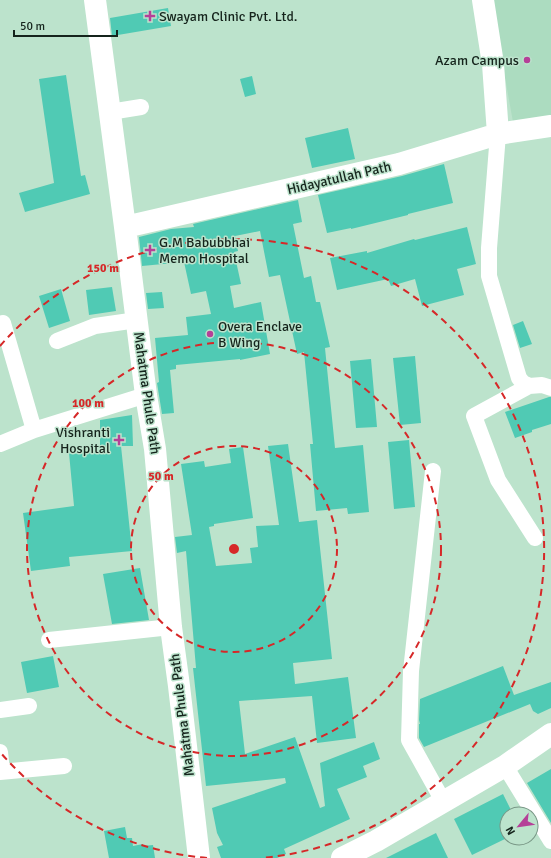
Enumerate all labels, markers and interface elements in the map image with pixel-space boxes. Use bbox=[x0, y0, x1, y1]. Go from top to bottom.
place label: Swayam Clinic Pvt. Ltd. bbox=[159, 8, 298, 25]
marker: Swayam Clinic Pvt. Ltd. bbox=[144, 10, 156, 22]
scale bar bbox=[14, 12, 117, 38]
text: 50 m bbox=[20, 19, 45, 34]
place label: Azam Campus bbox=[435, 52, 519, 69]
marker: Azam Campus bbox=[522, 55, 532, 65]
street label: Hidayatullah Path bbox=[285, 158, 393, 198]
place label: G.M Babubbhai Memo Hospital bbox=[159, 234, 250, 267]
marker: G.M Babubbhai Memo Hospital bbox=[144, 244, 156, 256]
text: 150 m bbox=[87, 261, 119, 276]
place label: Overa Enclave B Wing bbox=[218, 318, 302, 351]
marker: Overa Enclave B Wing bbox=[205, 329, 215, 339]
street label: Mahatma Phule Path bbox=[130, 331, 164, 455]
text: 100 m bbox=[72, 396, 104, 411]
place label: Vishranti Hospital bbox=[56, 424, 110, 457]
marker: Vishranti Hospital bbox=[113, 434, 125, 446]
text: 50 m bbox=[148, 469, 174, 484]
centre of rings bbox=[227, 542, 241, 556]
street label: Mahatma Phule Path bbox=[166, 653, 198, 777]
north arrow bbox=[499, 806, 539, 846]
text: N bbox=[503, 824, 518, 837]

